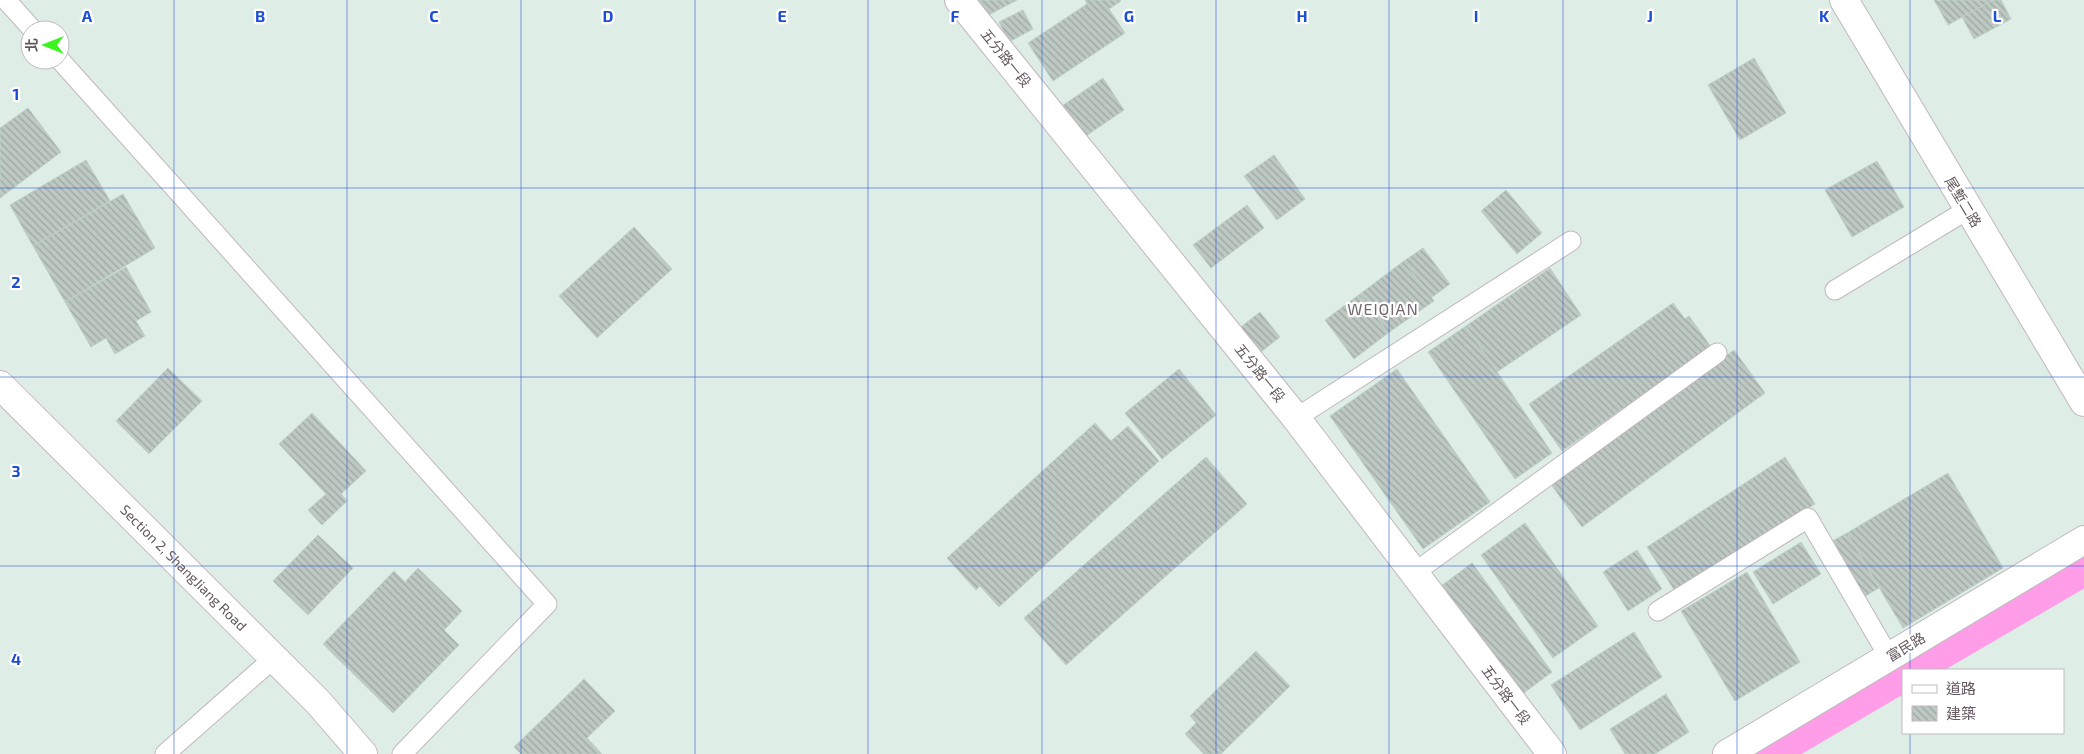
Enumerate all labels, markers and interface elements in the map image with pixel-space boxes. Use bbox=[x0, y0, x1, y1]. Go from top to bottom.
text: A bbox=[82, 6, 93, 25]
text: B bbox=[255, 6, 265, 25]
text: C bbox=[429, 6, 439, 25]
text: D bbox=[603, 6, 614, 25]
text: E bbox=[777, 6, 787, 25]
text: F bbox=[951, 6, 960, 25]
text: G bbox=[1124, 6, 1134, 25]
text: H bbox=[1296, 6, 1308, 25]
text: I bbox=[1474, 6, 1478, 25]
text: J bbox=[1647, 6, 1653, 25]
text: K bbox=[1819, 6, 1830, 25]
text: L bbox=[1993, 6, 2002, 25]
north arrow bbox=[20, 20, 70, 70]
street label: 五分路一段 bbox=[978, 25, 1035, 90]
text: 北 bbox=[23, 38, 40, 52]
text: 1 bbox=[13, 84, 19, 103]
street label: 尾塹二路 bbox=[1942, 173, 1985, 230]
text: 2 bbox=[11, 272, 21, 291]
district label: WEIQIAN bbox=[1347, 299, 1419, 319]
street label: 五分路一段 bbox=[1232, 340, 1289, 405]
text: 3 bbox=[11, 461, 21, 480]
street label: Section 2, ShangJiang Road bbox=[117, 501, 250, 634]
street label: 富民路 bbox=[1883, 628, 1928, 665]
text: 4 bbox=[11, 649, 21, 668]
street label: 五分路一段 bbox=[1479, 662, 1534, 728]
legend bbox=[1902, 669, 2064, 734]
text: 道路 bbox=[1946, 679, 1976, 697]
text: 建築 bbox=[1946, 704, 1976, 722]

